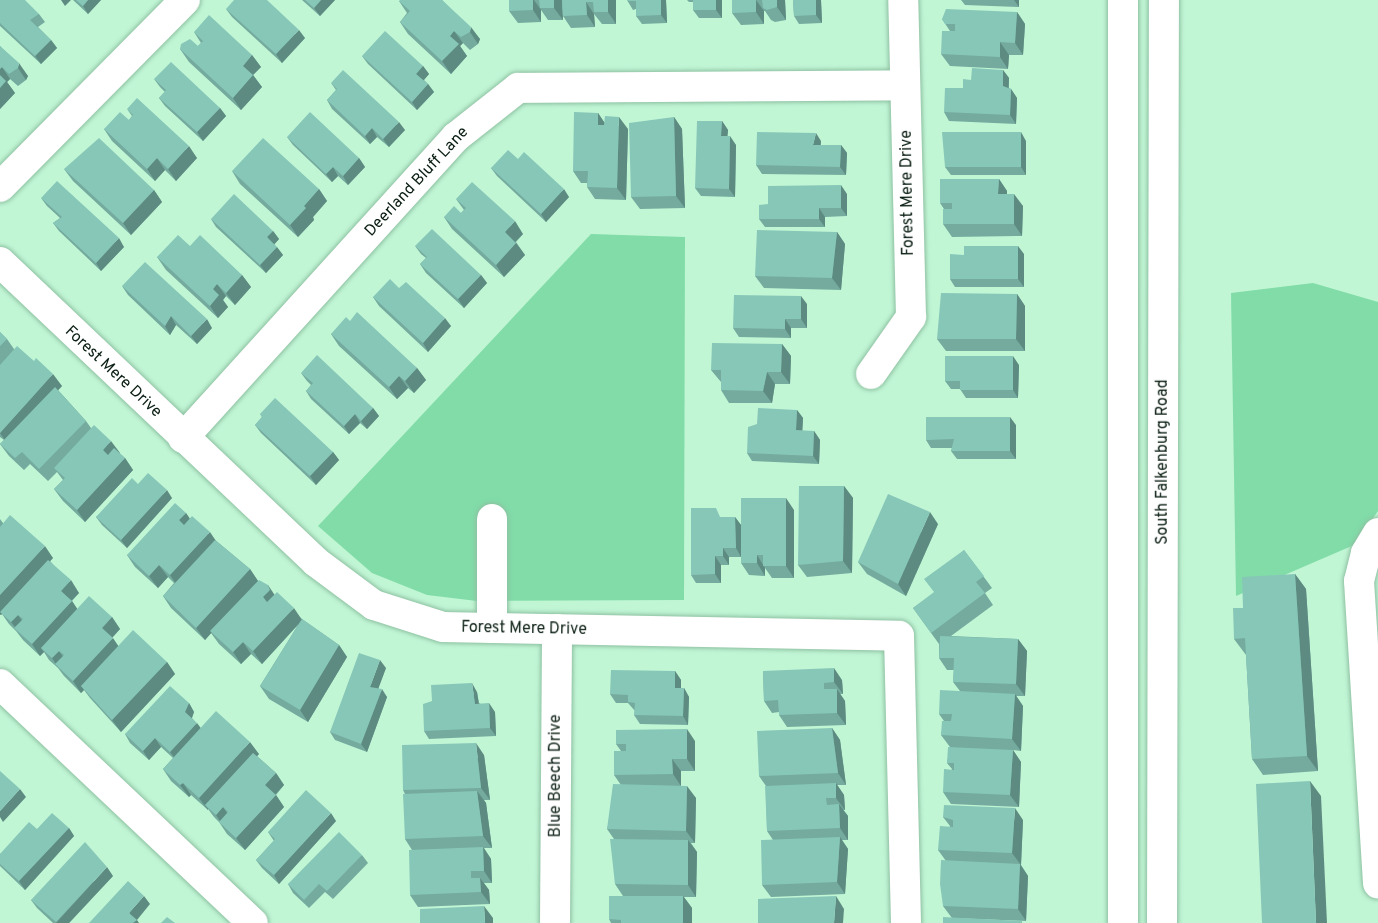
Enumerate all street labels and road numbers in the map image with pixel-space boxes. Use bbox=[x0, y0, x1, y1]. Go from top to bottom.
street label: Deerland Bluff Lane bbox=[361, 123, 473, 241]
street label: Forest Mere Drive bbox=[897, 130, 919, 256]
street label: Forest Mere Drive bbox=[60, 322, 166, 422]
street label: South Falkenburg Road bbox=[1153, 379, 1173, 545]
street label: Forest Mere Drive bbox=[461, 618, 587, 640]
street label: Blue Beech Drive bbox=[546, 714, 566, 838]

